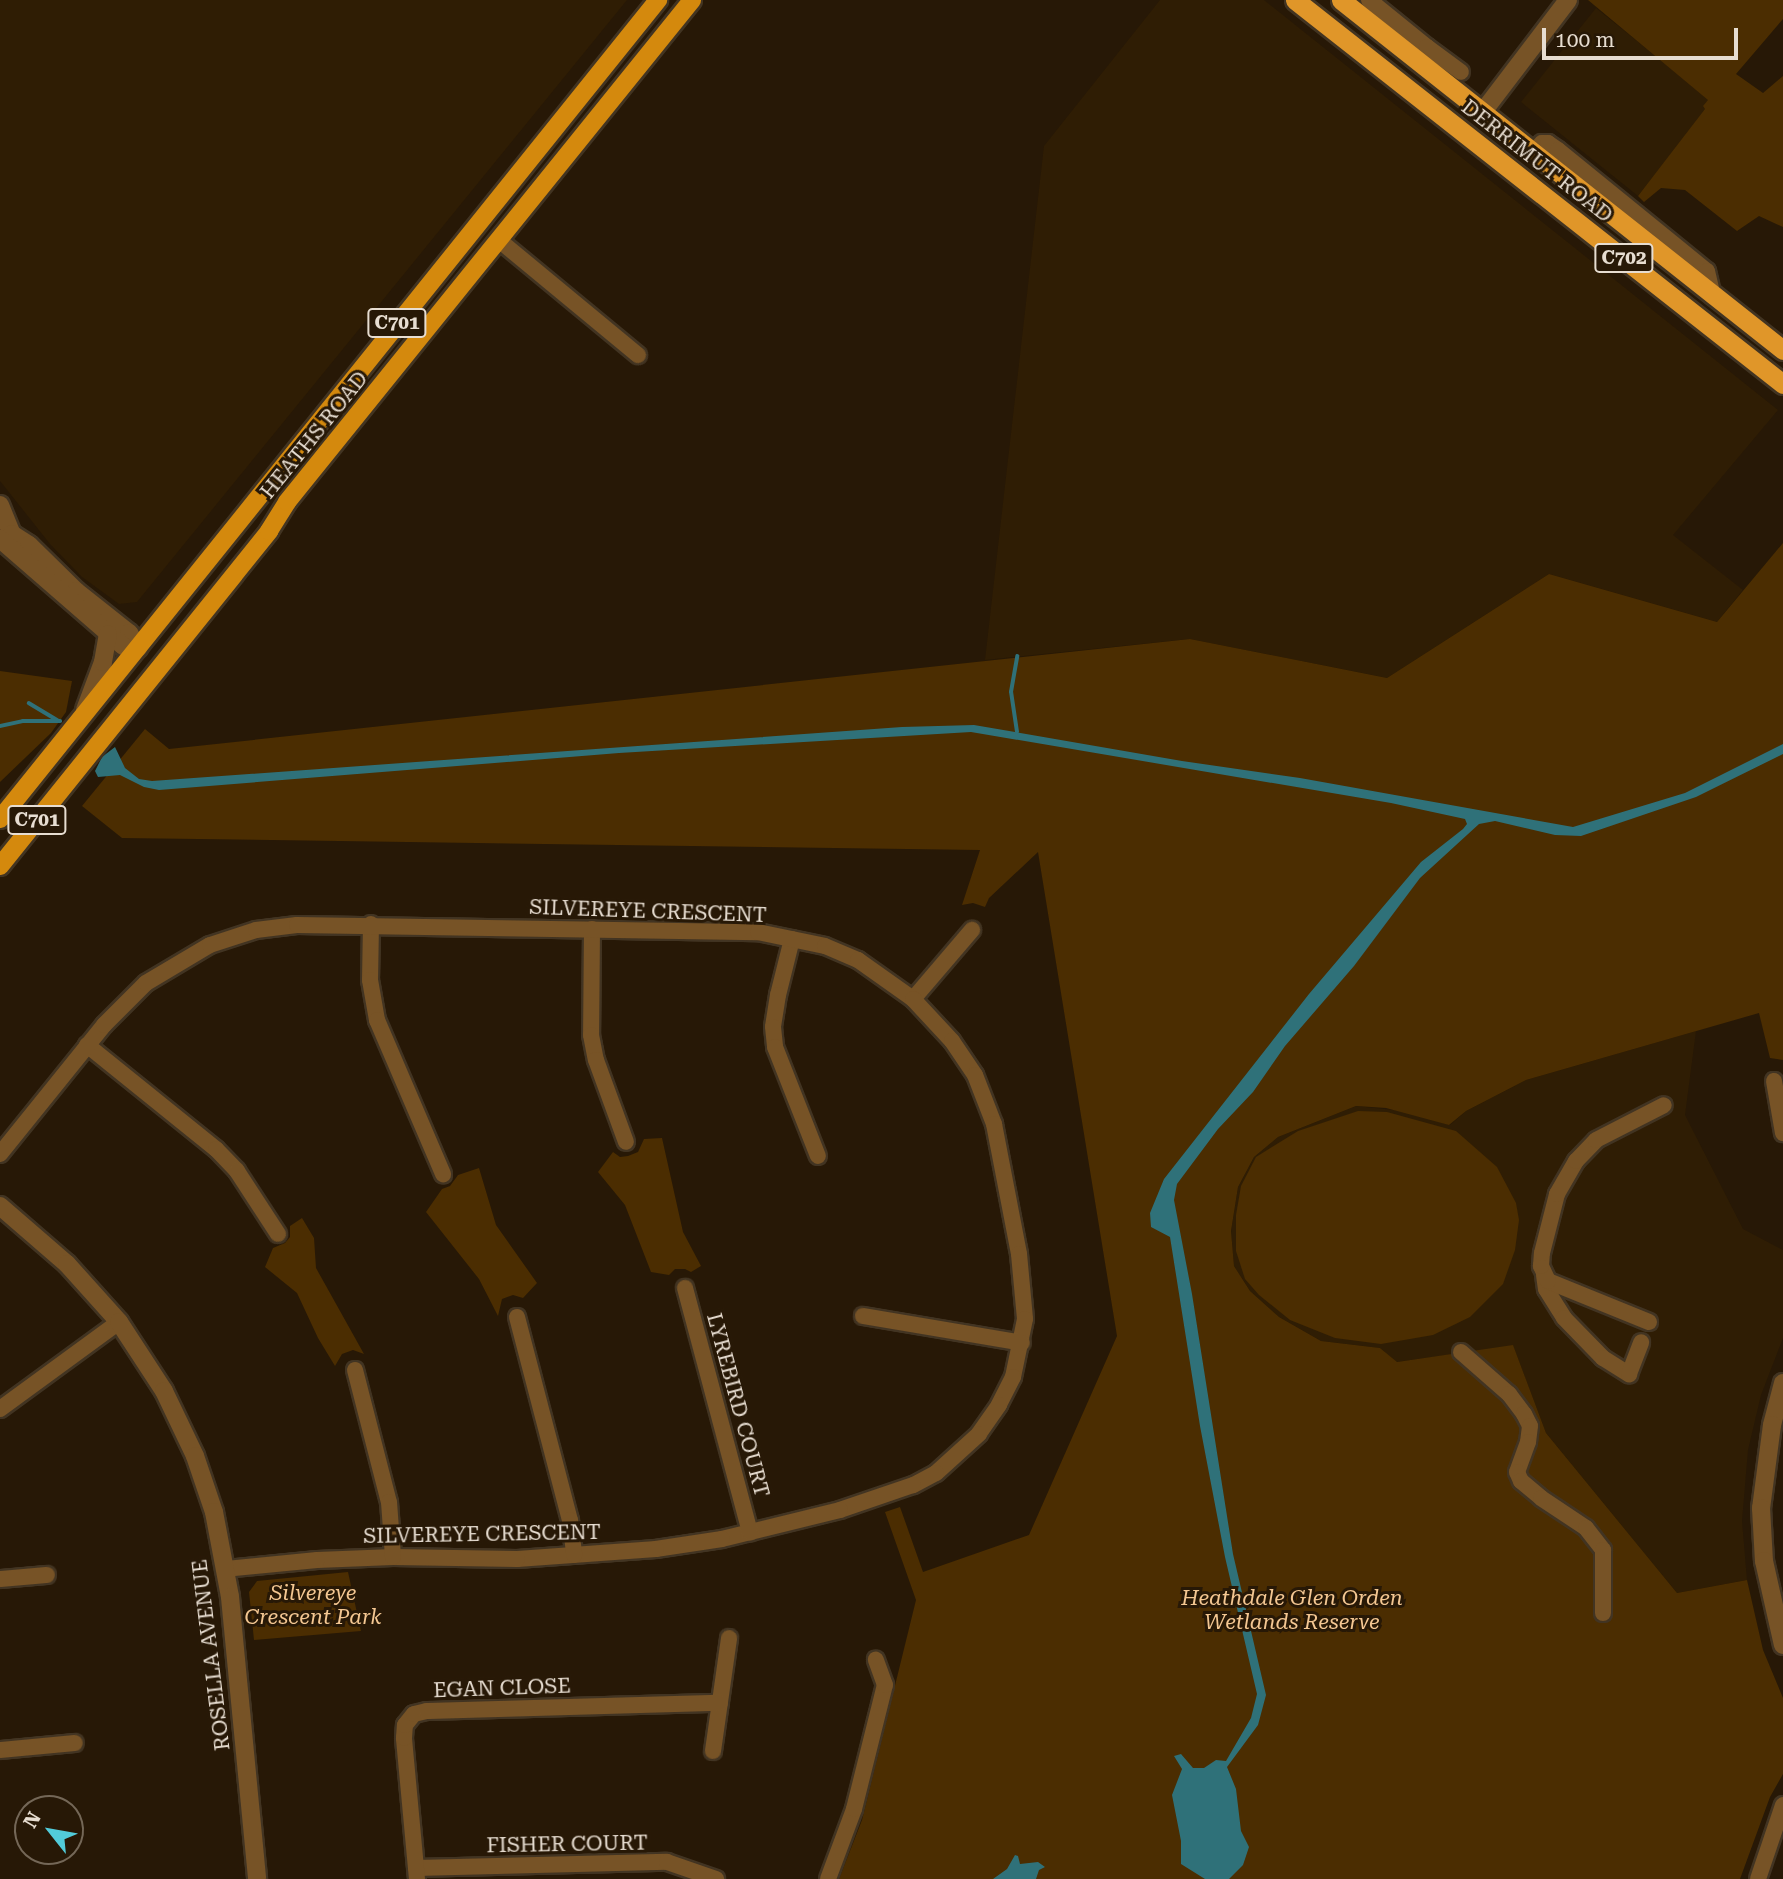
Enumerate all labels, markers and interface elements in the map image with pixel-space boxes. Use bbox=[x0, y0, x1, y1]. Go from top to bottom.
scale bar bbox=[1545, 14, 1741, 58]
text: 100 m bbox=[1555, 28, 1615, 52]
street label: DERRIMUT ROAD bbox=[1456, 94, 1618, 228]
road number: C702 bbox=[1594, 242, 1654, 274]
road number: C701 bbox=[367, 308, 427, 338]
street label: HEATHS ROAD bbox=[255, 366, 373, 504]
road number: C701 bbox=[7, 804, 67, 835]
street label: SILVEREYE CRESCENT bbox=[529, 894, 767, 928]
street label: LYREBIRD COURT bbox=[701, 1310, 775, 1500]
street label: SILVEREYE CRESCENT bbox=[363, 1519, 601, 1549]
street label: ROSELLA AVENUE bbox=[187, 1558, 235, 1752]
park label: Silvereye Crescent Park bbox=[244, 1580, 382, 1630]
park label: Heathdale Glen Orden Wetlands Reserve bbox=[1181, 1585, 1403, 1635]
street label: EGAN CLOSE bbox=[433, 1673, 571, 1703]
north arrow bbox=[14, 1795, 84, 1865]
text: N bbox=[19, 1808, 46, 1832]
street label: FISHER COURT bbox=[486, 1830, 648, 1858]

